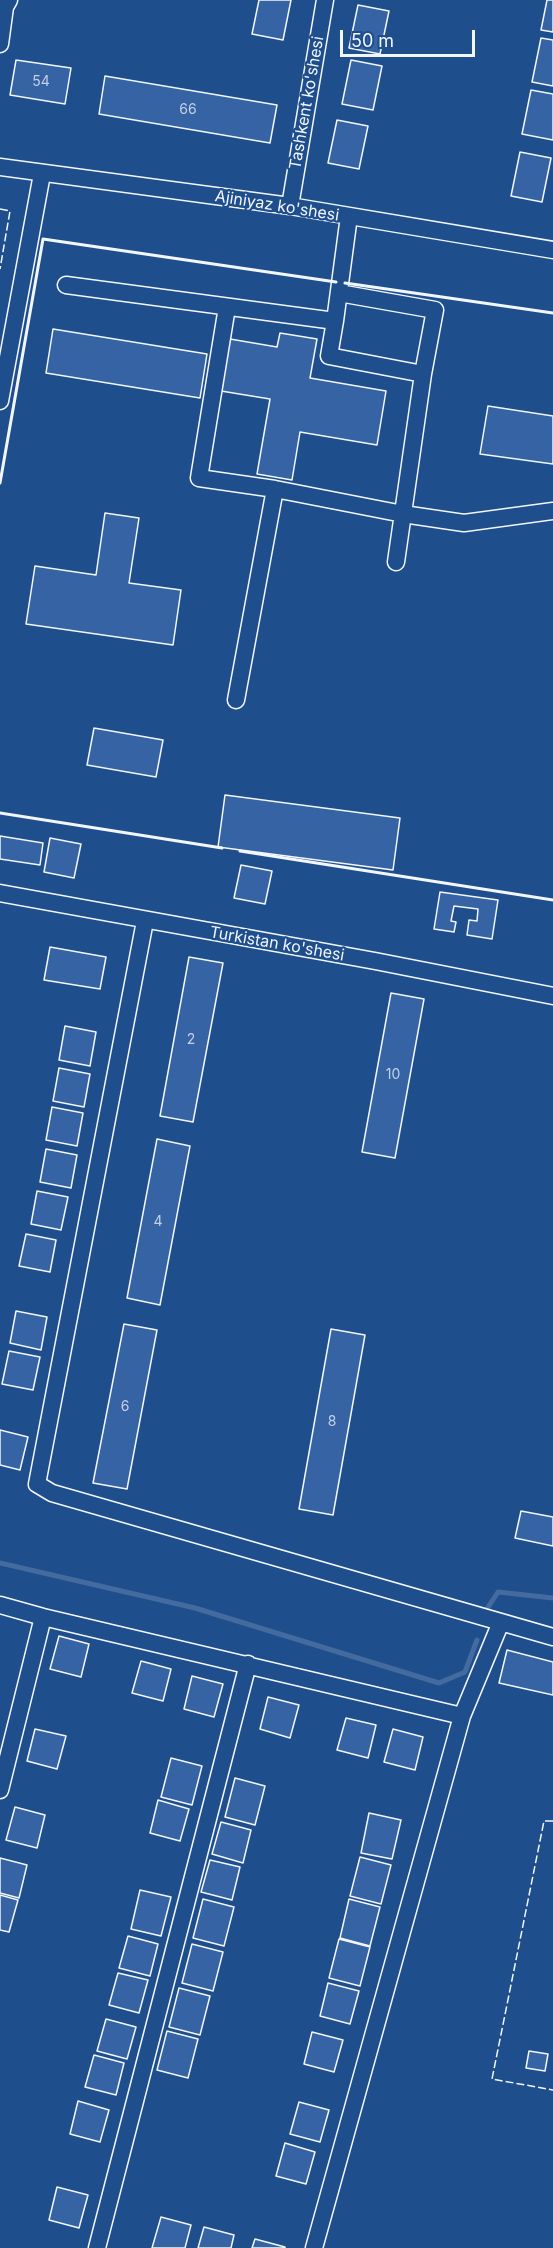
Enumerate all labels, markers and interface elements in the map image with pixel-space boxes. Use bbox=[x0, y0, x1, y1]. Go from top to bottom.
scale bar bbox=[343, 18, 478, 56]
text: 50 m bbox=[351, 30, 394, 51]
street label: Tashkent ko'shesi bbox=[286, 35, 328, 171]
house number: 54 bbox=[32, 74, 50, 90]
house number: 66 bbox=[179, 102, 197, 118]
street label: Ajiniyaz ko'shesi bbox=[214, 187, 340, 225]
street label: Turkistan ko'shesi bbox=[208, 923, 346, 965]
house number: 2 bbox=[187, 1032, 195, 1048]
house number: 10 bbox=[386, 1067, 400, 1083]
house number: 4 bbox=[153, 1214, 163, 1230]
house number: 6 bbox=[121, 1399, 129, 1415]
house number: 8 bbox=[328, 1414, 336, 1430]

